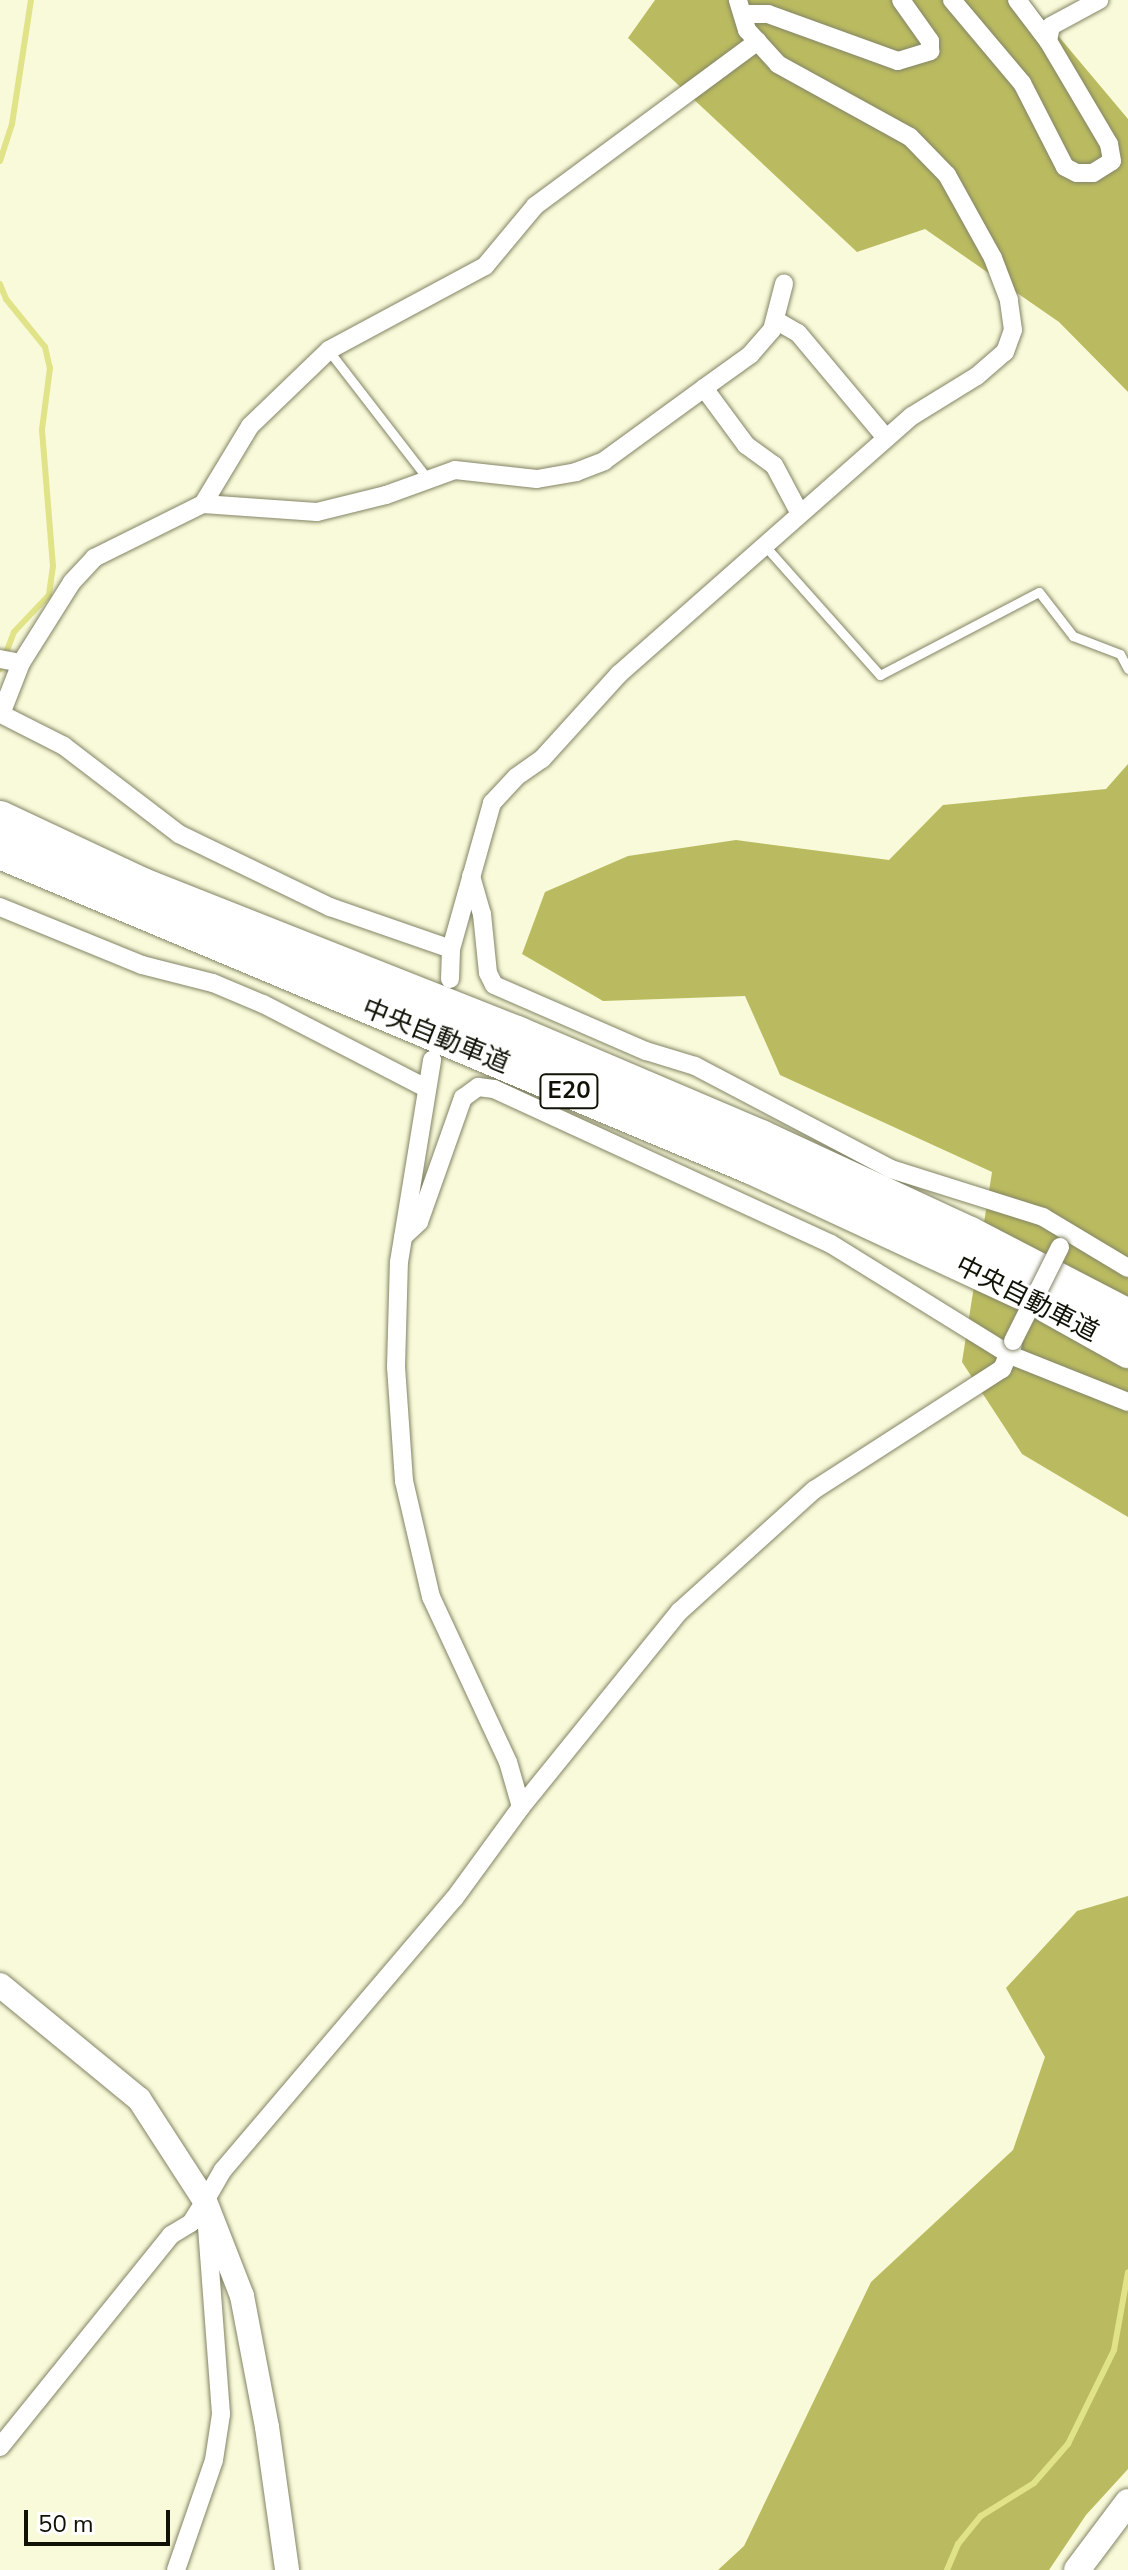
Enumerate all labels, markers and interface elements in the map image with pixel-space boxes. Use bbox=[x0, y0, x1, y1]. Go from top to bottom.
street label: 中央自動車道 bbox=[358, 992, 514, 1080]
road number: E20 bbox=[539, 1071, 599, 1111]
street label: 中央自動車道 bbox=[950, 1250, 1104, 1348]
scale bar bbox=[28, 2494, 174, 2544]
text: 50 m bbox=[38, 2508, 94, 2540]

